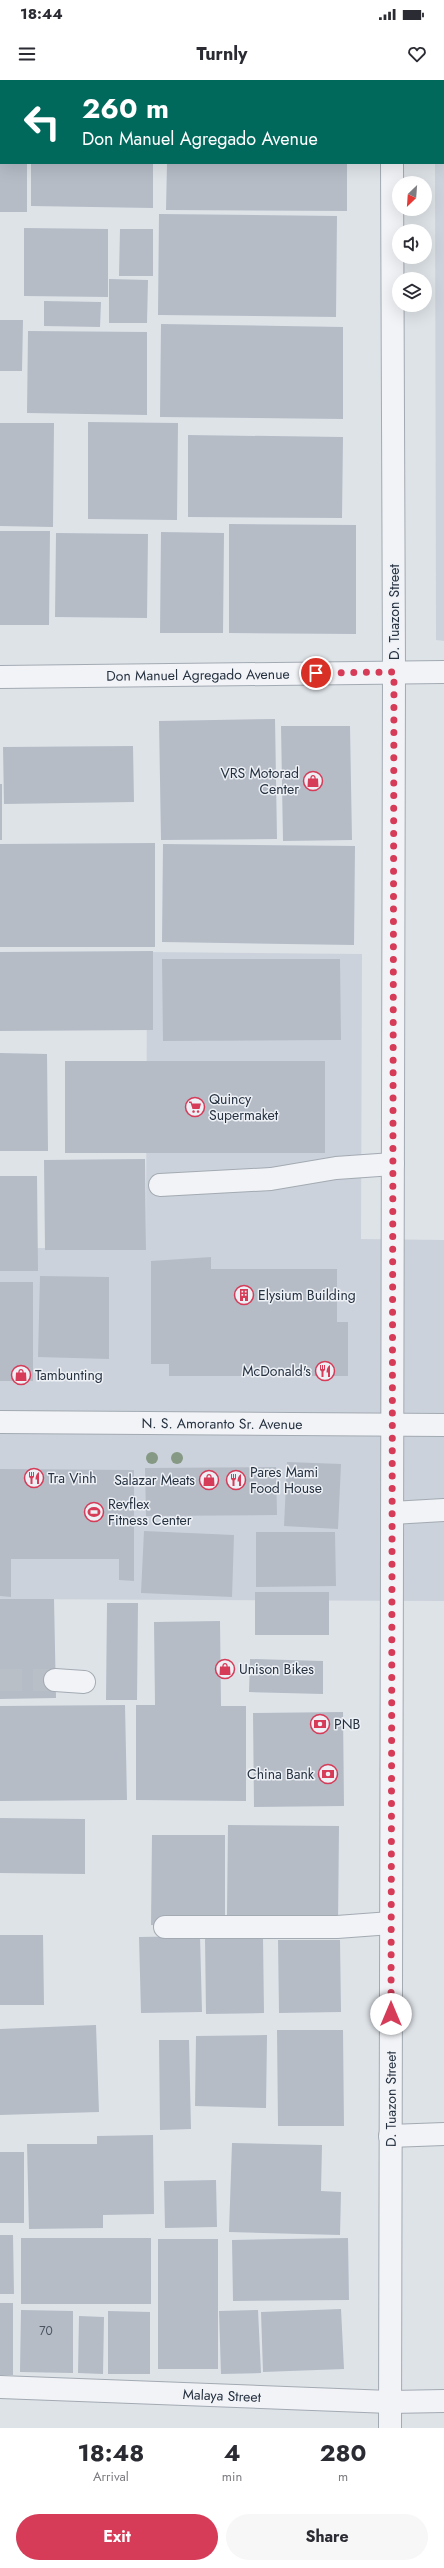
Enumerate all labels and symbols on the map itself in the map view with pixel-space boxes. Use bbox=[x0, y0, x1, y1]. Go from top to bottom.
north arrow bbox=[392, 176, 432, 216]
street label: D. Tuazon Street bbox=[384, 563, 404, 660]
pin bbox=[299, 656, 333, 690]
street label: Don Manuel Agregado Avenue bbox=[106, 664, 290, 686]
place label: VRS Motorad Center bbox=[221, 763, 299, 799]
shop icon: VRS Motorad Center bbox=[302, 770, 324, 792]
place label: Quincy Supermaket bbox=[209, 1089, 279, 1125]
supermarket icon: Quincy Supermaket bbox=[184, 1096, 206, 1118]
building icon: Elysium Building bbox=[233, 1284, 255, 1306]
place label: Elysium Building bbox=[258, 1285, 356, 1305]
restaurant icon: McDonald's bbox=[314, 1360, 336, 1382]
place label: McDonald's bbox=[242, 1361, 311, 1381]
shop icon: Tambunting bbox=[10, 1364, 32, 1386]
place label: Tambunting bbox=[35, 1365, 103, 1385]
street label: N. S. Amoranto Sr. Avenue bbox=[141, 1413, 303, 1434]
place label: Pares Mami Food House bbox=[250, 1462, 322, 1498]
restaurant icon: Tra Vinh bbox=[23, 1467, 45, 1489]
place label: Tra Vinh bbox=[48, 1468, 97, 1488]
shop icon: Salazar Meats bbox=[198, 1469, 220, 1491]
restaurant icon: Pares Mami Food House bbox=[225, 1469, 247, 1491]
place label: Salazar Meats bbox=[114, 1470, 195, 1490]
place label: Revflex Fitness Center bbox=[108, 1494, 192, 1530]
sports icon: Revflex Fitness Center bbox=[83, 1501, 105, 1523]
shop icon: Unison Bikes bbox=[214, 1658, 236, 1680]
place label: Unison Bikes bbox=[239, 1659, 314, 1679]
bank icon: PNB bbox=[309, 1713, 331, 1735]
place label: PNB bbox=[334, 1714, 361, 1734]
bank icon: China Bank bbox=[317, 1763, 339, 1785]
place label: China Bank bbox=[247, 1764, 315, 1784]
position arrow bbox=[370, 1993, 412, 2035]
street label: D. Tuazon Street bbox=[381, 2050, 401, 2147]
house number: 70 bbox=[39, 2322, 53, 2340]
street label: Malaya Street bbox=[182, 2384, 262, 2407]

